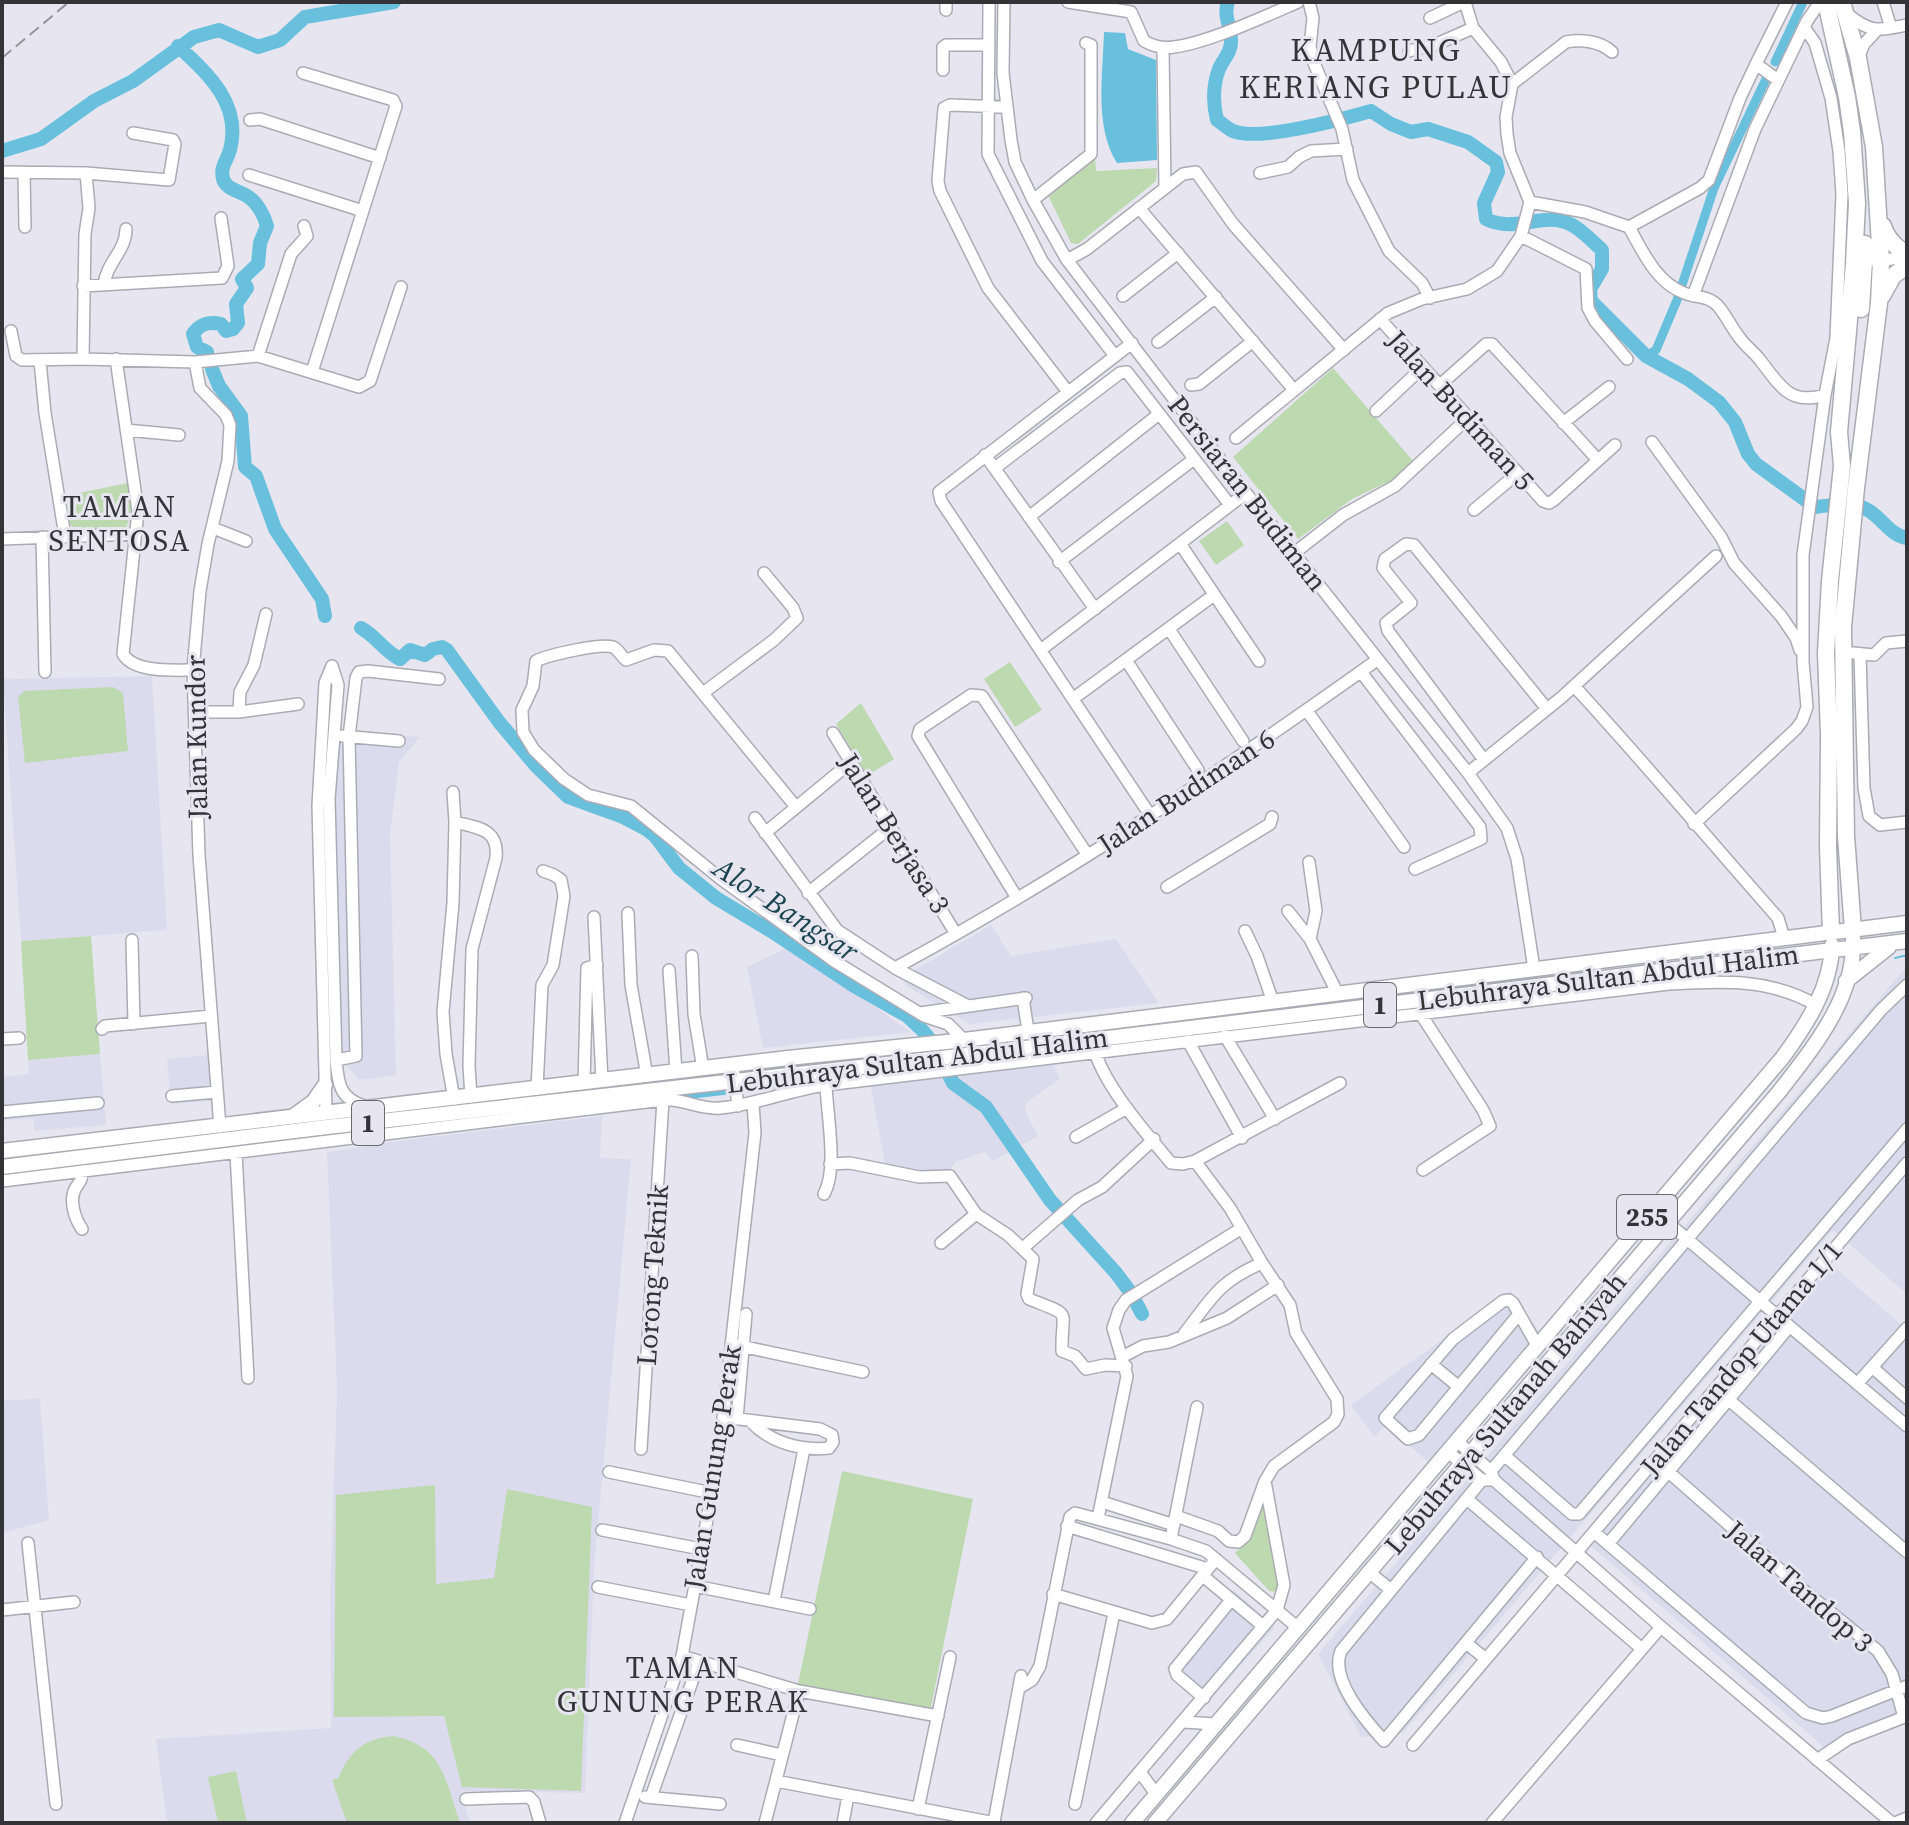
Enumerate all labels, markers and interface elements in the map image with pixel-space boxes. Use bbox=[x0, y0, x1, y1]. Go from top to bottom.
district label: KAMPUNG KERIANG PULAU bbox=[1239, 28, 1513, 109]
street label: Jalan Budiman 5 bbox=[1378, 321, 1543, 498]
street label: Persiaran Budiman bbox=[1159, 387, 1337, 599]
district label: TAMAN SENTOSA bbox=[49, 486, 191, 561]
street label: Jalan Kundor bbox=[176, 654, 216, 820]
street label: Jalan Budiman 6 bbox=[1089, 720, 1282, 863]
street label: Jalan Berjasa 3 bbox=[830, 745, 959, 920]
water label: Alor Bangsar bbox=[704, 846, 867, 972]
street label: Lebuhraya Sultan Abdul Halim bbox=[1415, 935, 1801, 1019]
road number: 1 bbox=[1364, 983, 1396, 1027]
street label: Lebuhraya Sultan Abdul Halim bbox=[724, 1018, 1110, 1102]
road number: 1 bbox=[352, 1101, 384, 1145]
street label: Lorong Teknik bbox=[627, 1183, 677, 1367]
road number: 255 bbox=[1617, 1195, 1677, 1239]
street label: Jalan Tandop Utama 1/1 bbox=[1631, 1232, 1851, 1484]
street label: Lebuhraya Sultanah Bahiyah bbox=[1375, 1264, 1635, 1562]
street label: Jalan Gunung Perak bbox=[674, 1341, 750, 1593]
street label: Jalan Tandop 3 bbox=[1717, 1511, 1882, 1661]
district label: TAMAN GUNUNG PERAK bbox=[557, 1647, 809, 1722]

